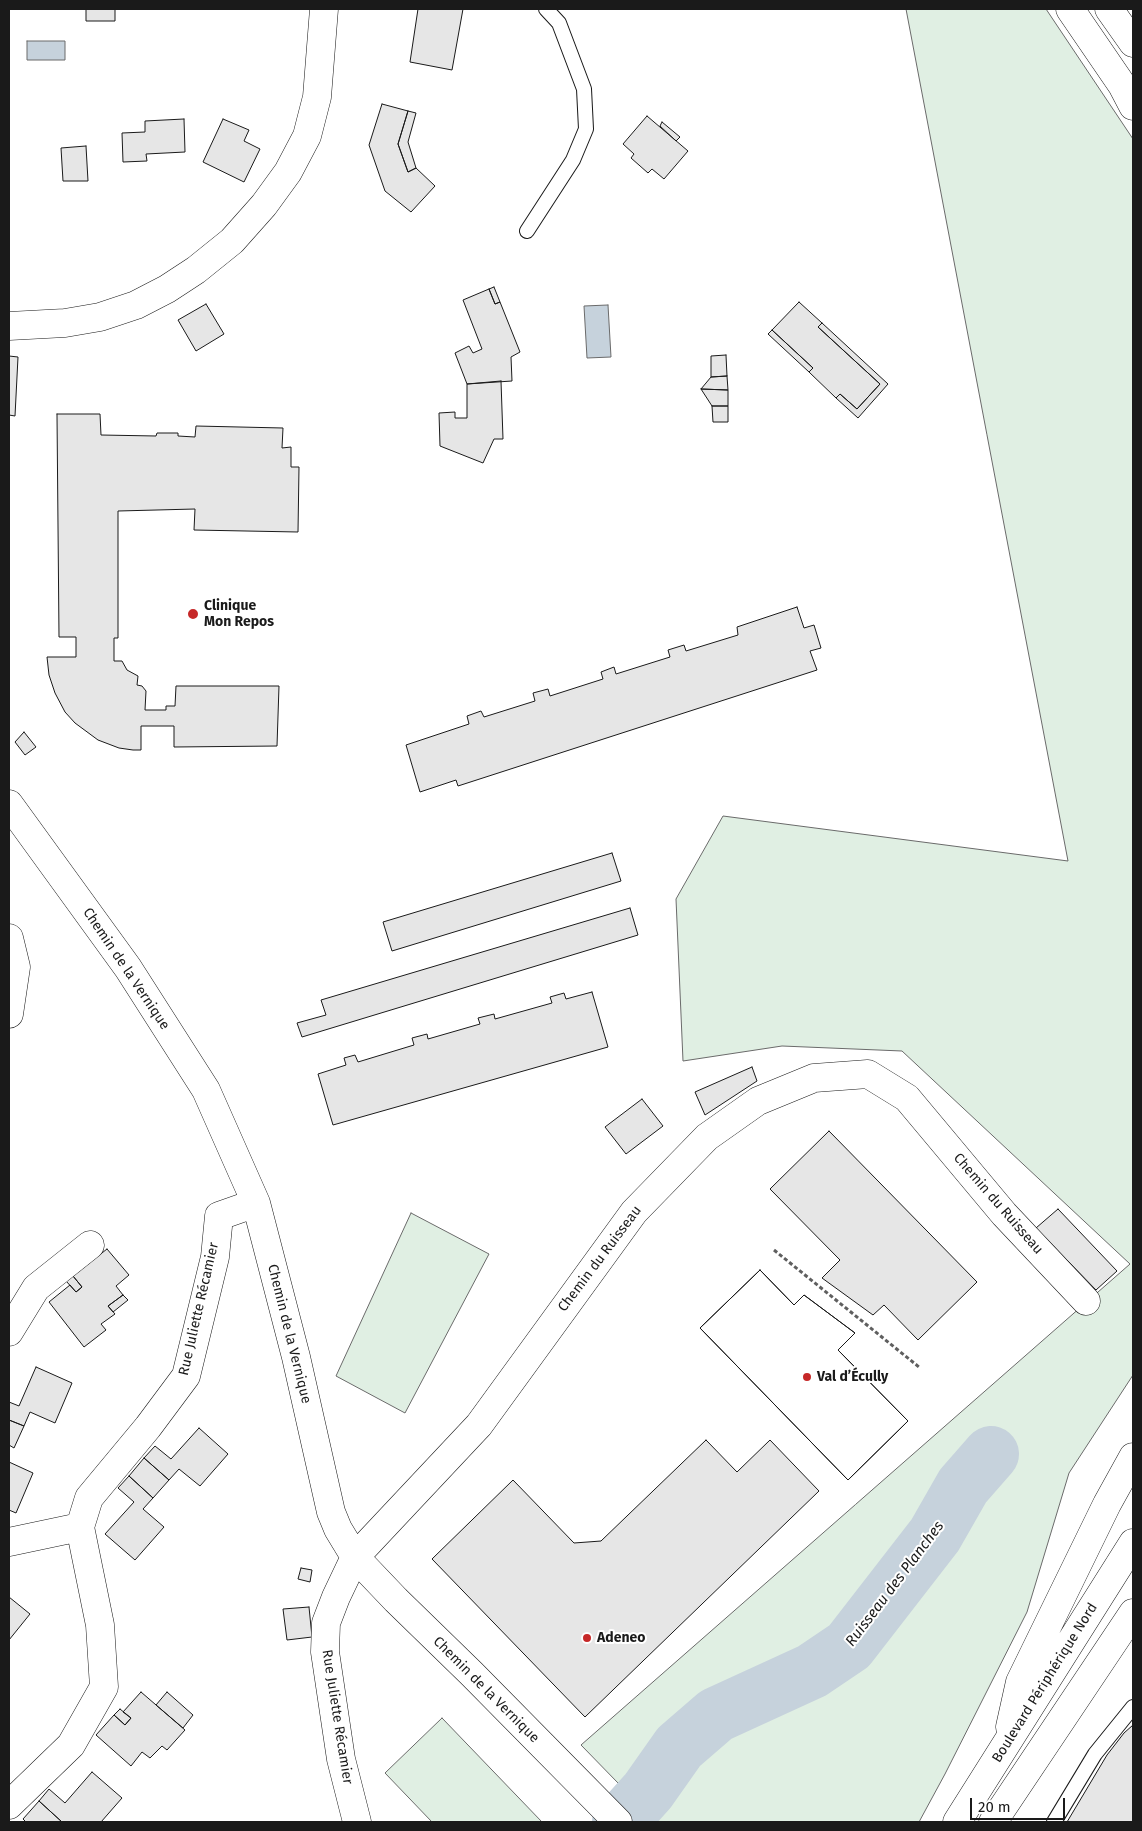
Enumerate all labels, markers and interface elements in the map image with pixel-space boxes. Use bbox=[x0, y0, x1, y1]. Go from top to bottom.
place label: Clinique Mon Repos bbox=[204, 598, 274, 630]
marker: Clinique Mon Repos bbox=[186, 607, 200, 621]
street label: Chemin de la Vernique bbox=[79, 905, 173, 1033]
street label: Chemin du Ruisseau bbox=[950, 1150, 1046, 1258]
street label: Chemin du Ruisseau bbox=[555, 1203, 645, 1315]
street label: Rue Juliette Récamier bbox=[175, 1241, 223, 1377]
street label: Chemin de la Vernique bbox=[264, 1262, 314, 1406]
place label: Val d’Écully bbox=[817, 1369, 888, 1385]
marker: Val d’Écully bbox=[801, 1371, 813, 1383]
water label: Ruisseau des Planches bbox=[842, 1518, 948, 1650]
street label: Boulevard Périphérique Nord bbox=[989, 1600, 1101, 1766]
place label: Adeneo bbox=[597, 1630, 645, 1646]
marker: Adeneo bbox=[581, 1632, 593, 1644]
street label: Chemin de la Vernique bbox=[429, 1633, 543, 1747]
street label: Rue Juliette Récamier bbox=[318, 1648, 356, 1786]
scale bar bbox=[972, 1788, 1067, 1820]
text: 20 m bbox=[978, 1798, 1011, 1816]

